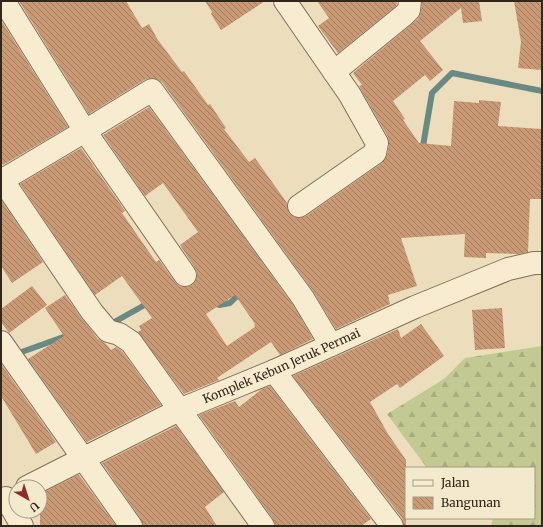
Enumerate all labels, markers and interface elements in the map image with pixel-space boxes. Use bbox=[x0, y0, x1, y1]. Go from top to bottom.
street label: Komplek Kebun Jeruk Permai bbox=[201, 325, 363, 406]
legend bbox=[405, 467, 535, 519]
text: Jalan bbox=[440, 475, 470, 490]
north arrow bbox=[8, 479, 48, 519]
text: Bangunan bbox=[441, 495, 501, 510]
text: U bbox=[26, 499, 42, 515]

